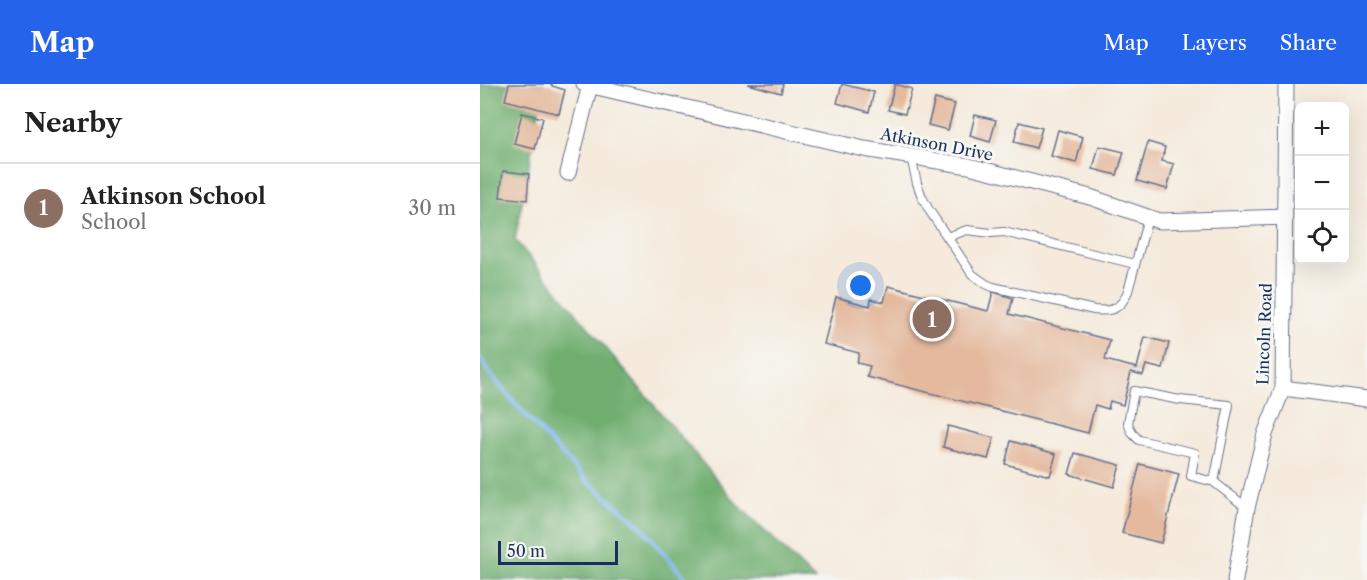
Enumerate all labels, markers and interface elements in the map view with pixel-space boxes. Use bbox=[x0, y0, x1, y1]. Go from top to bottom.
text: Map bbox=[30, 25, 94, 59]
text: Map bbox=[1104, 30, 1149, 55]
text: Layers bbox=[1182, 30, 1247, 55]
text: Share bbox=[1280, 30, 1337, 55]
map controls bbox=[1295, 102, 1349, 264]
button: + bbox=[1295, 102, 1349, 156]
text: Nearby bbox=[24, 107, 122, 139]
street label: Atkinson Drive bbox=[878, 123, 995, 165]
button: − bbox=[1295, 156, 1349, 210]
text: Atkinson School bbox=[81, 183, 266, 210]
text: 1 bbox=[39, 196, 48, 220]
text: 30 m bbox=[408, 196, 456, 220]
text: School bbox=[81, 210, 146, 234]
button: locate bbox=[1295, 210, 1349, 264]
your location bbox=[846, 271, 875, 300]
street label: Lincoln Road bbox=[1252, 282, 1276, 385]
pin: 1 bbox=[912, 296, 952, 342]
scale bar bbox=[498, 538, 618, 566]
text: 50 m bbox=[507, 541, 545, 561]

